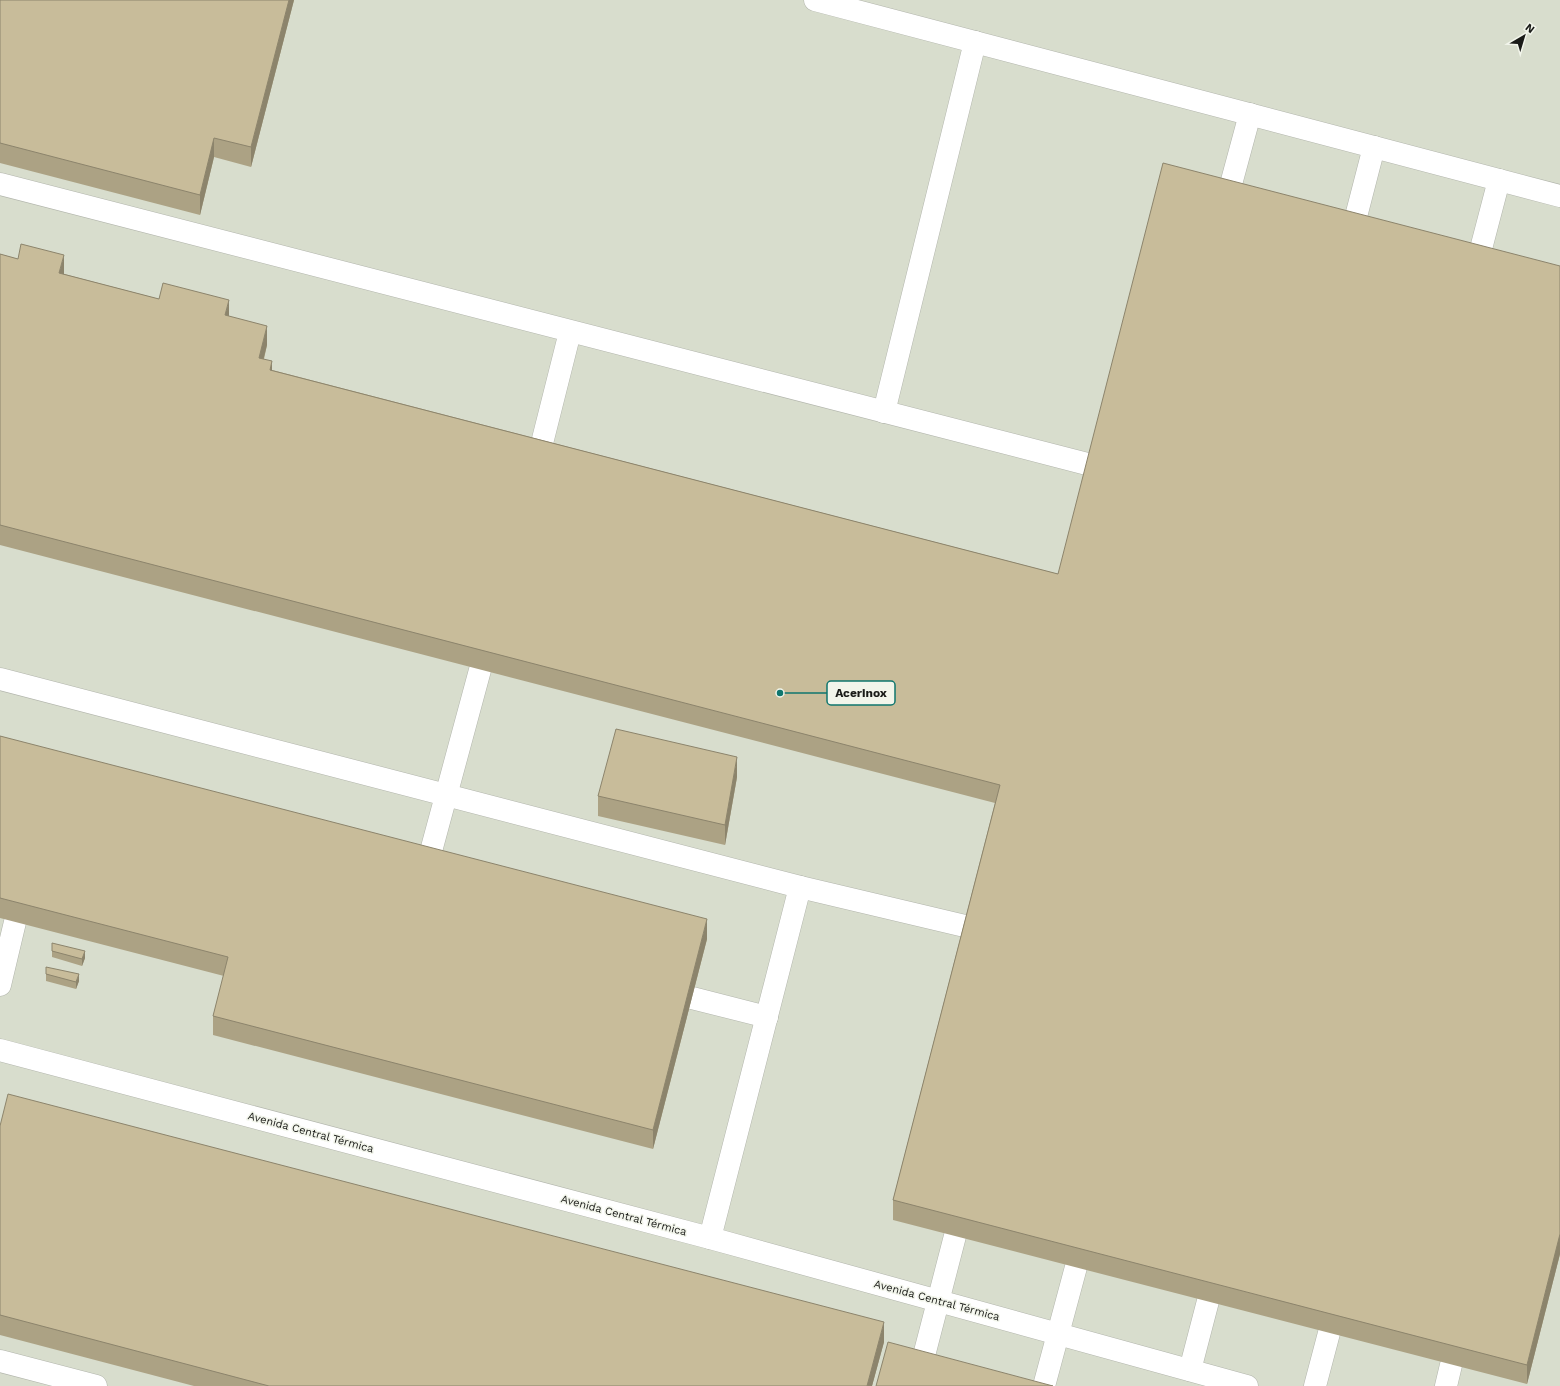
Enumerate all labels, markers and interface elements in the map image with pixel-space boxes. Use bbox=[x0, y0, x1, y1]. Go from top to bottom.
north arrow bbox=[1504, 16, 1544, 56]
text: N bbox=[1523, 21, 1537, 36]
callout: Acerinox bbox=[827, 681, 895, 705]
text: Acerinox bbox=[835, 686, 887, 700]
street label: Avenida Central Térmica bbox=[247, 1109, 375, 1156]
street label: Avenida Central Térmica bbox=[560, 1192, 688, 1239]
street label: Avenida Central Térmica bbox=[873, 1277, 1001, 1324]

